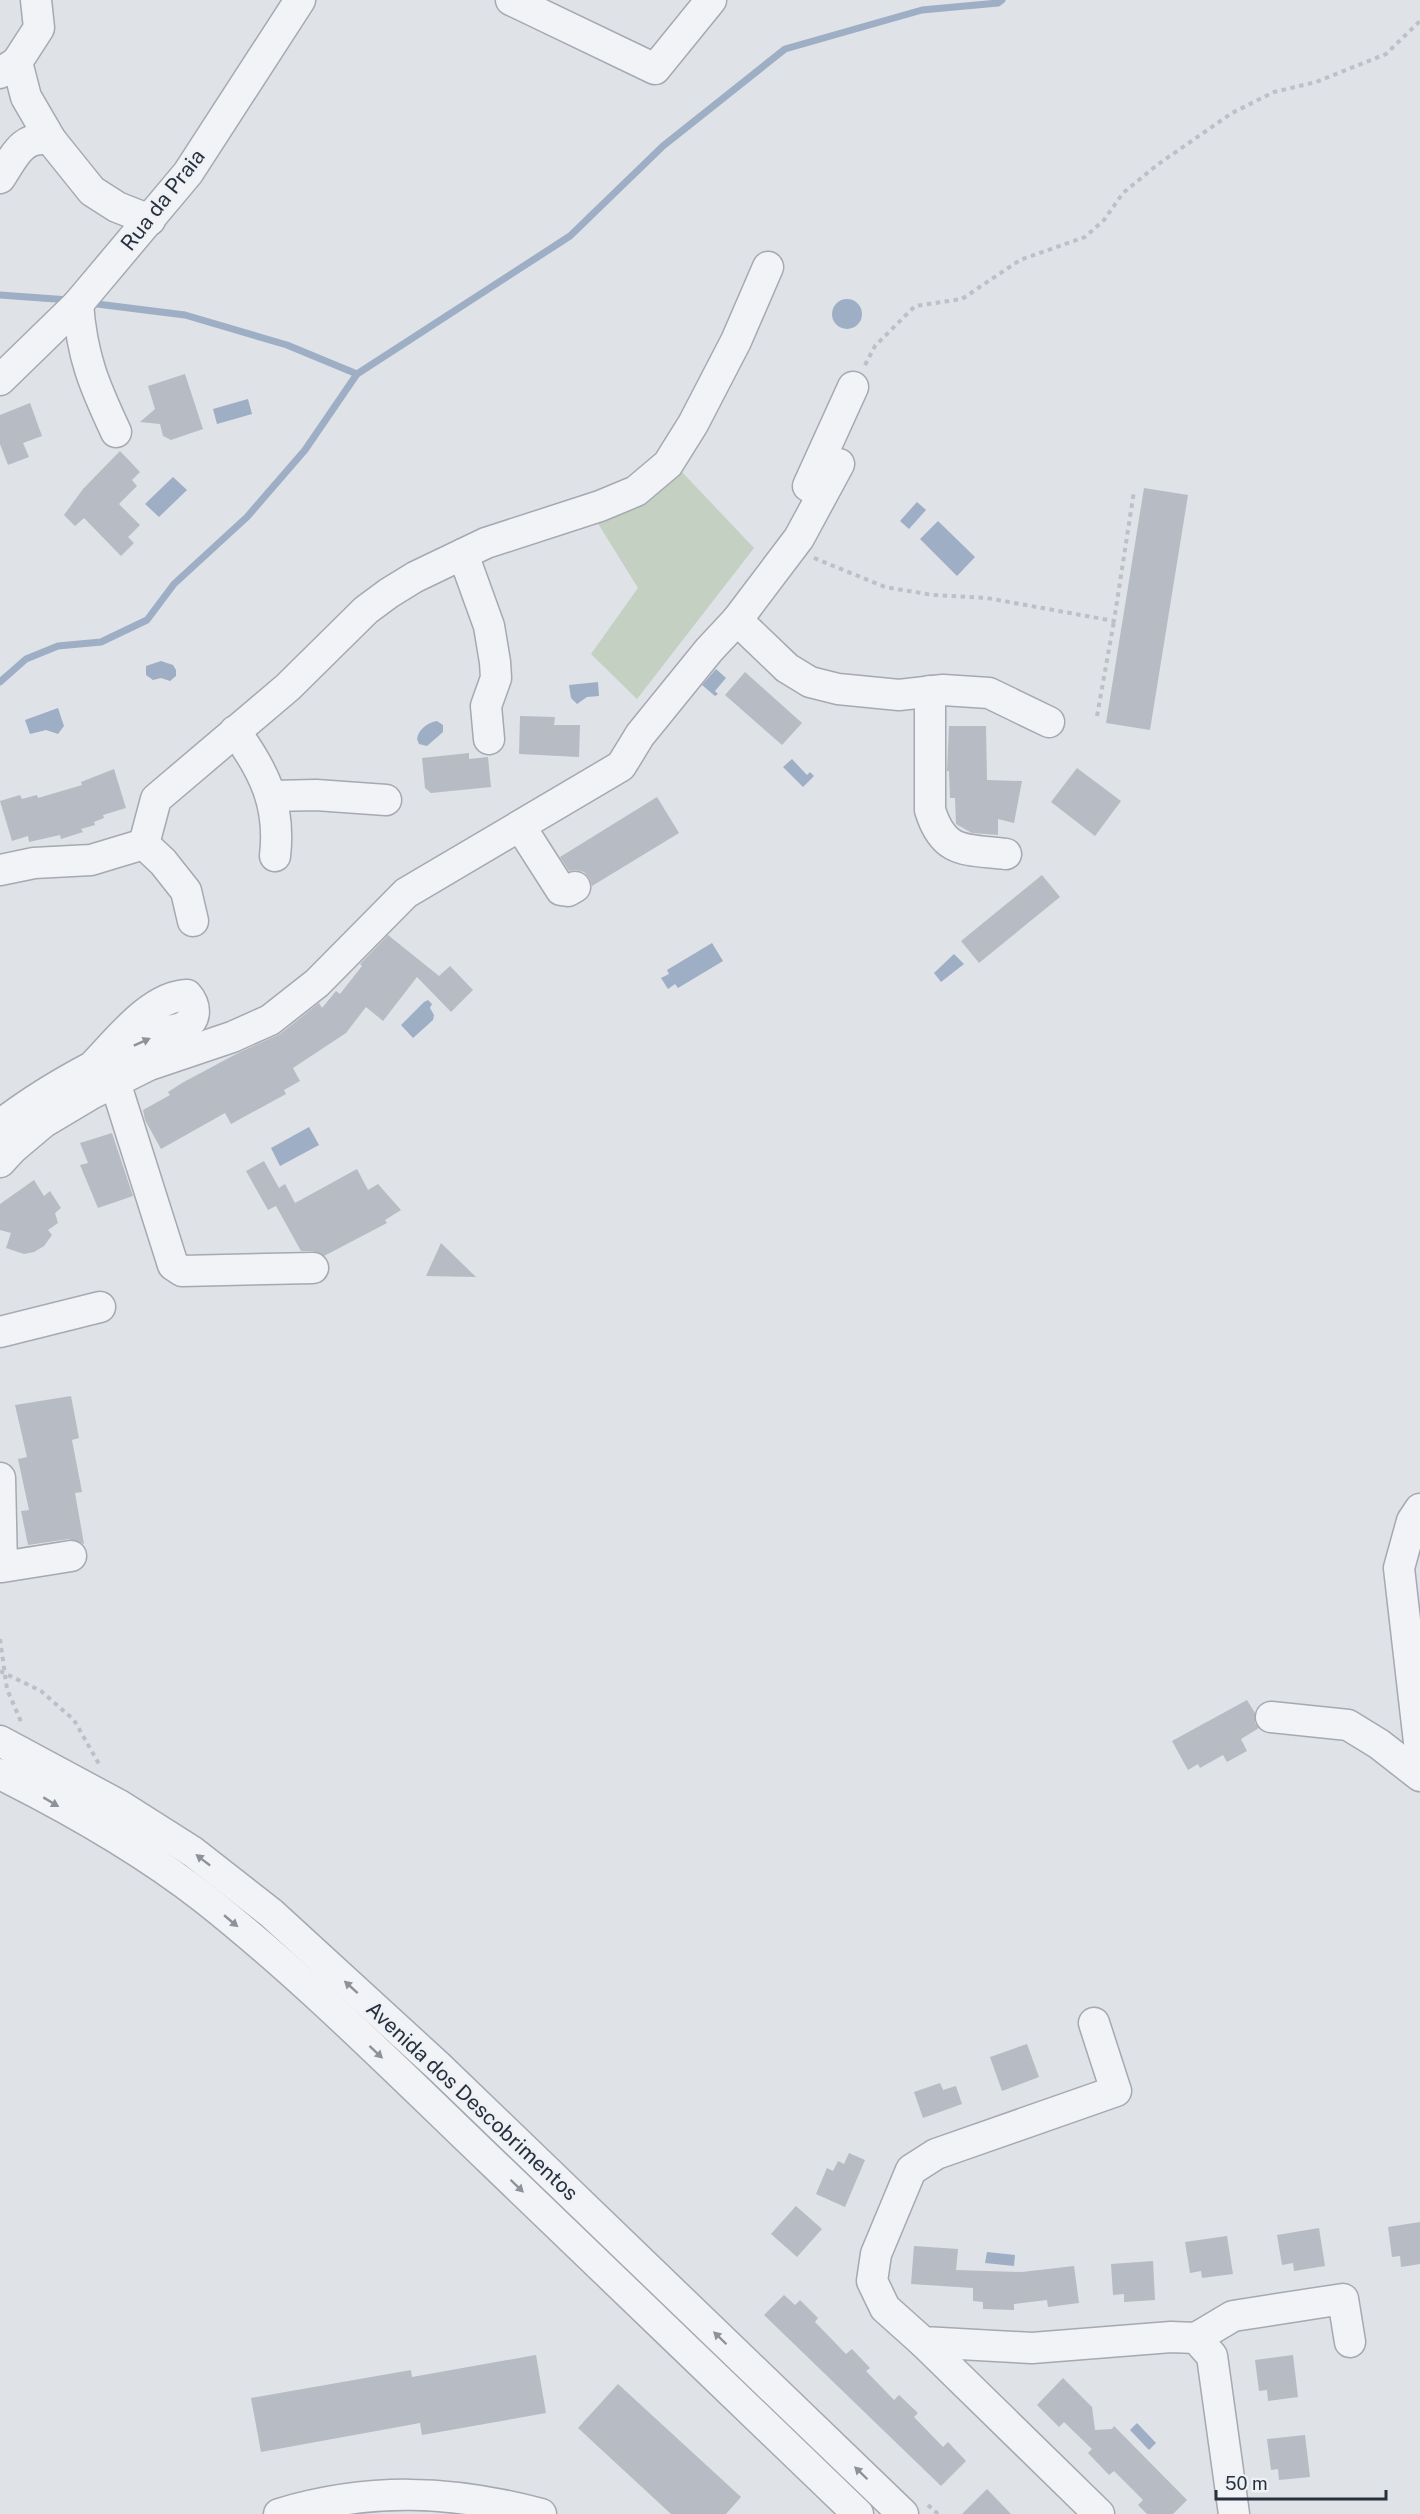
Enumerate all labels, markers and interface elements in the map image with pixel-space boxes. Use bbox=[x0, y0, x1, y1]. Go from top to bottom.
street label: Rua da Praia bbox=[115, 144, 210, 255]
one-way arrow bbox=[134, 1037, 152, 1047]
one-way arrow bbox=[43, 1797, 60, 1807]
one-way arrow bbox=[195, 1854, 210, 1866]
one-way arrow bbox=[223, 1915, 239, 1928]
one-way arrow bbox=[344, 1980, 358, 1994]
street label: Avenida dos Descobrimentos bbox=[361, 1996, 583, 2205]
one-way arrow bbox=[368, 2045, 383, 2058]
one-way arrow bbox=[510, 2179, 524, 2193]
one-way arrow bbox=[713, 2331, 728, 2345]
scale bar bbox=[1216, 2463, 1386, 2501]
one-way arrow bbox=[854, 2467, 868, 2481]
text: 50 m bbox=[1225, 2473, 1268, 2494]

